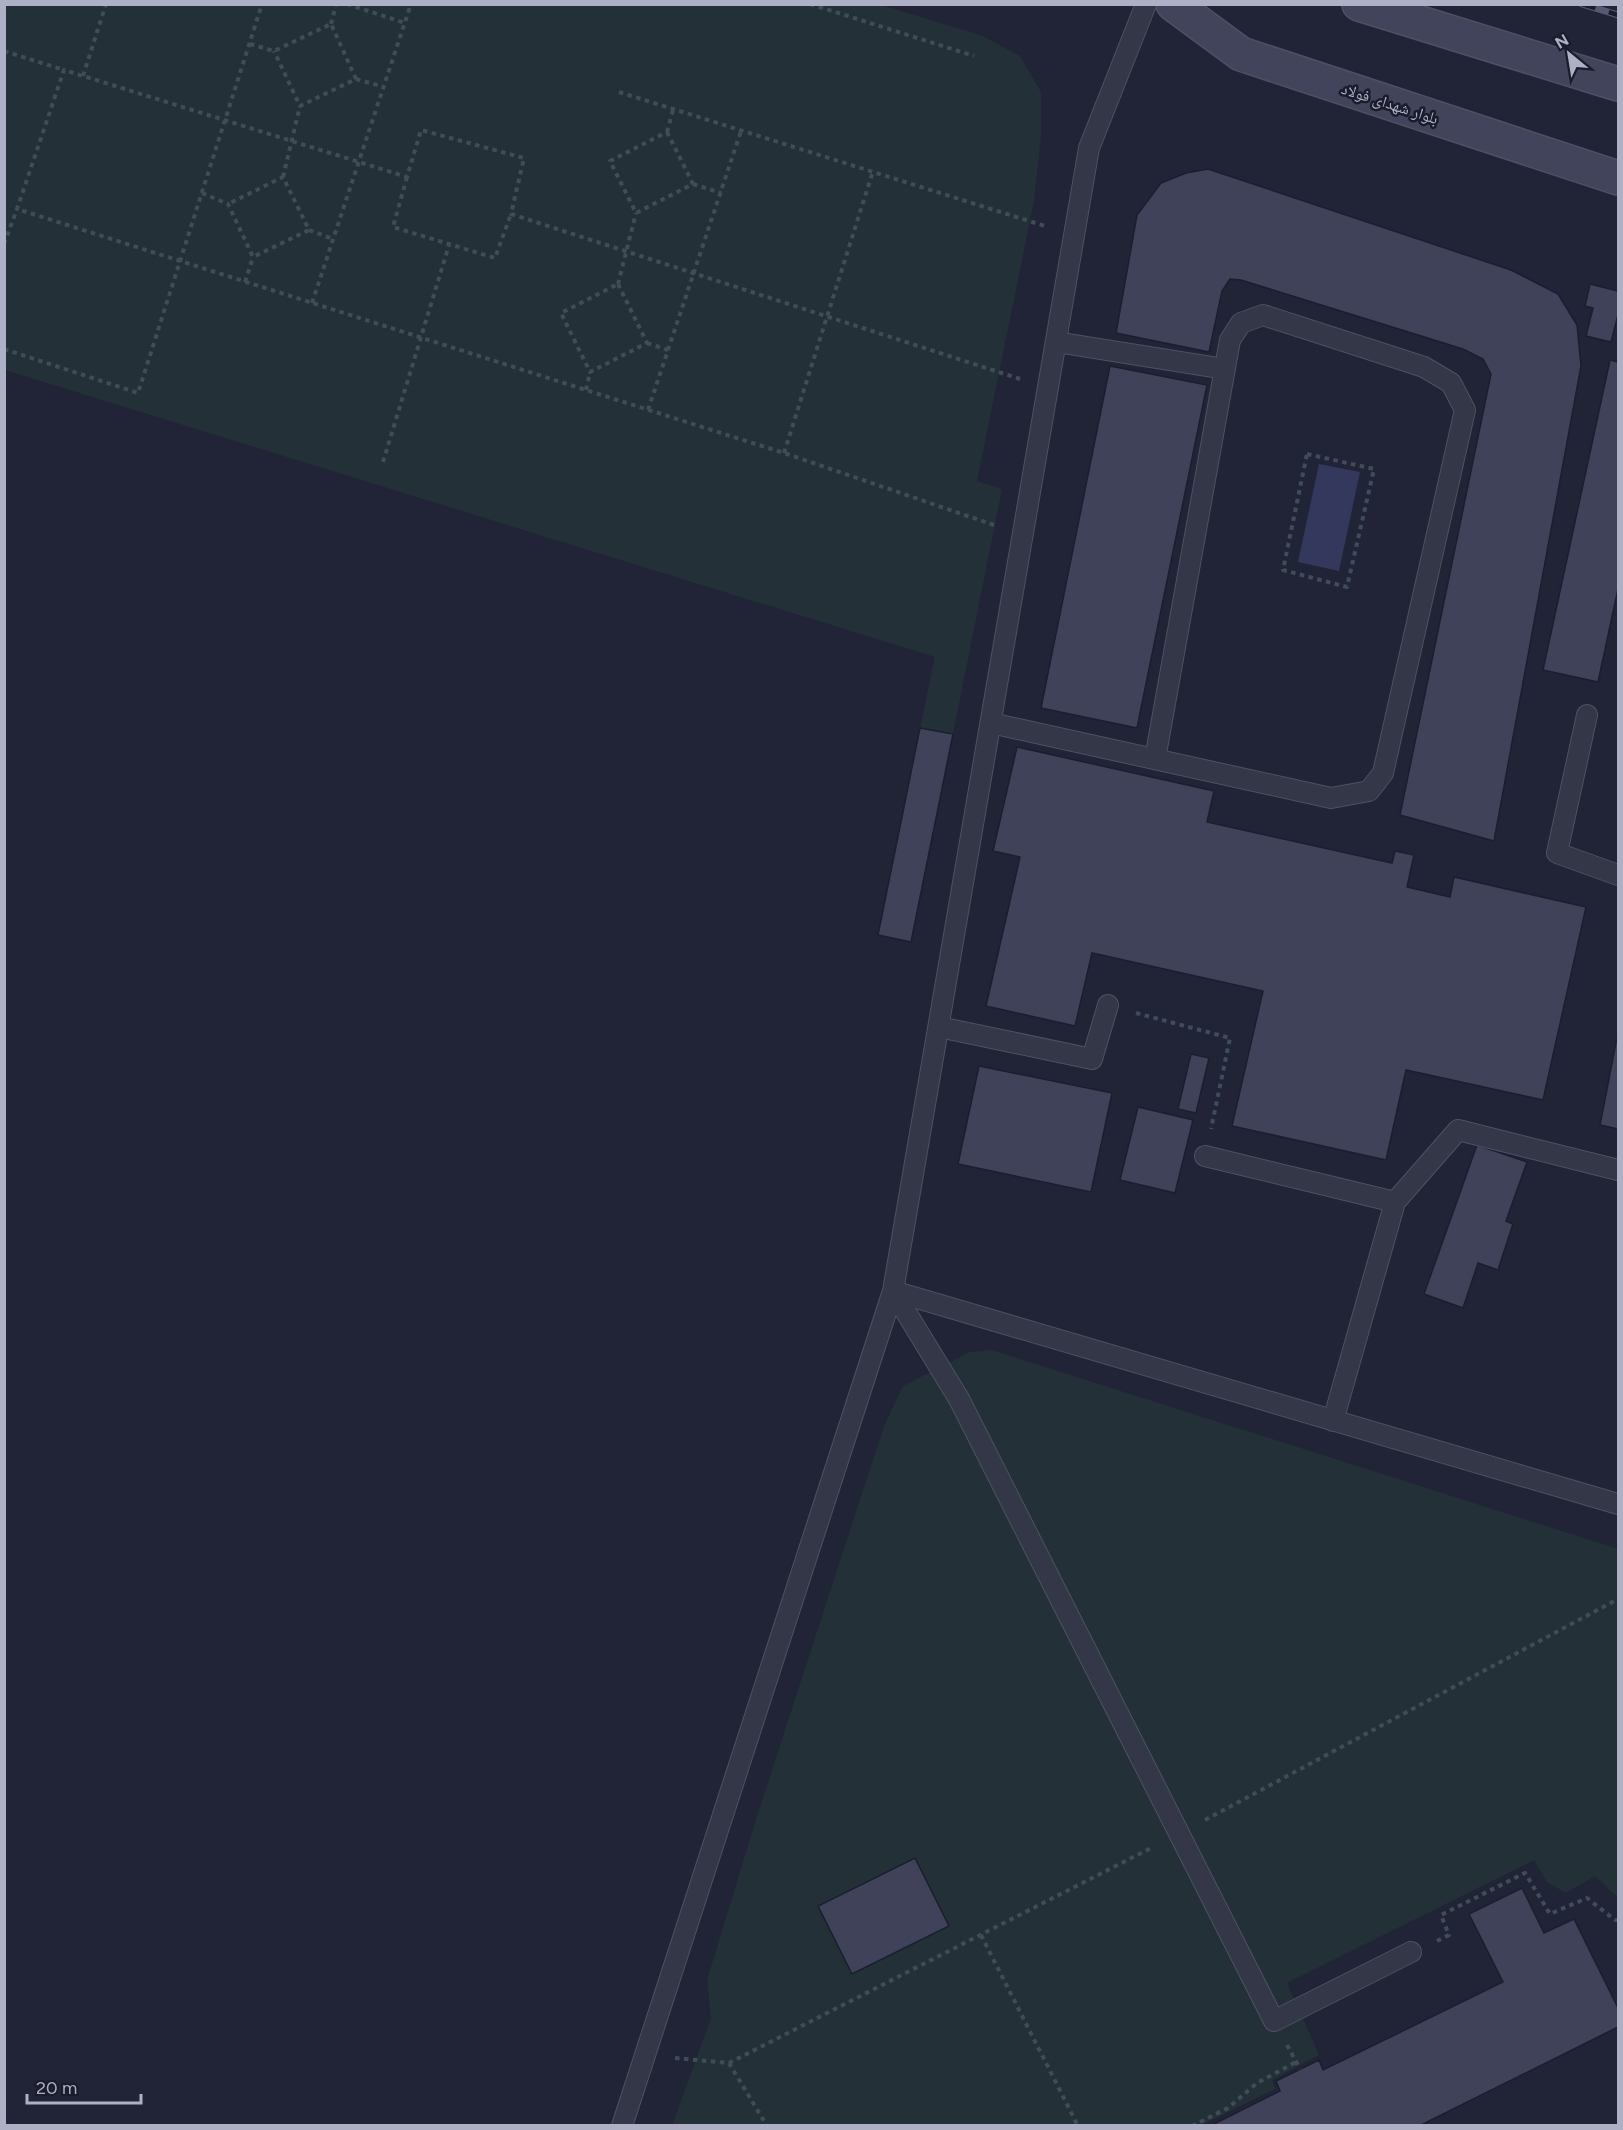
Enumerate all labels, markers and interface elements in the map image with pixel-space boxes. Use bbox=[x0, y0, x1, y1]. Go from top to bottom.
north arrow bbox=[1539, 24, 1599, 84]
text: N bbox=[1552, 30, 1572, 53]
street label: بلوار شهدای فولاد bbox=[1339, 79, 1441, 129]
scale bar bbox=[27, 2067, 141, 2105]
text: 20 m bbox=[36, 2077, 77, 2099]

